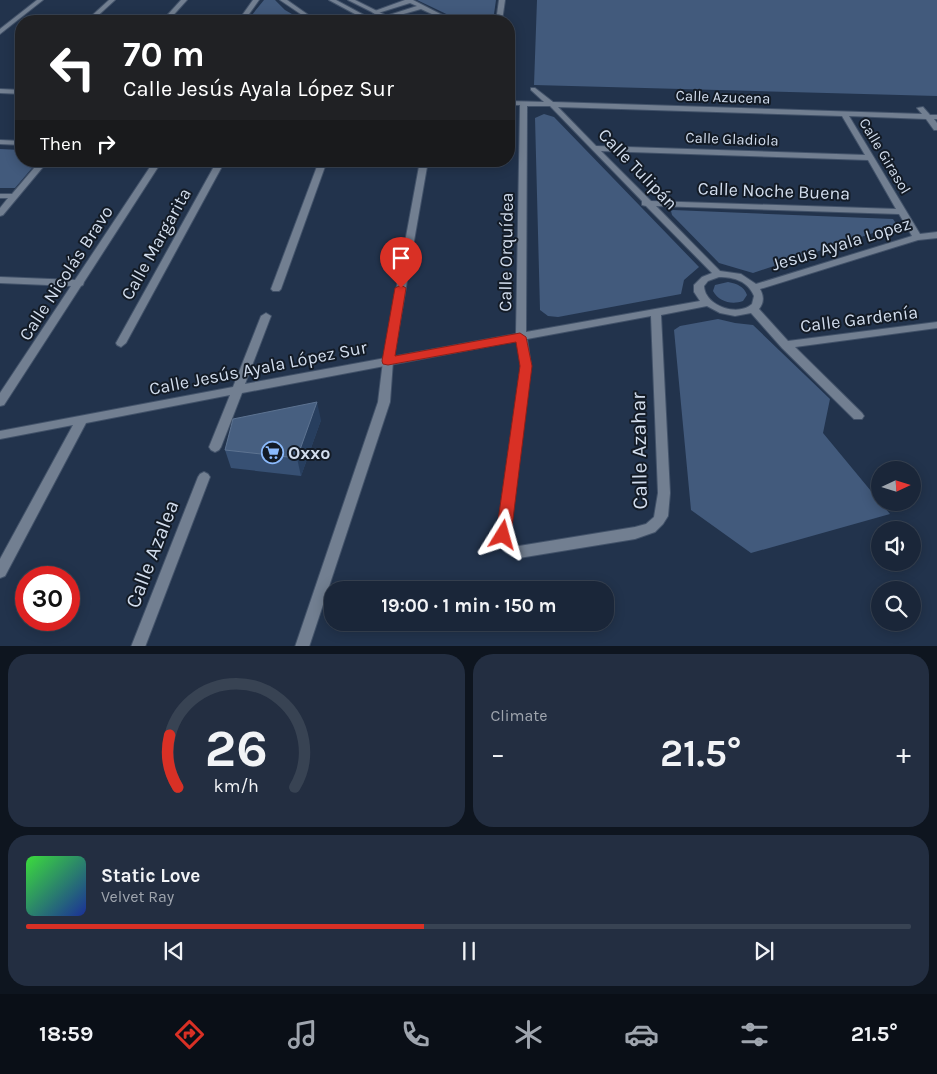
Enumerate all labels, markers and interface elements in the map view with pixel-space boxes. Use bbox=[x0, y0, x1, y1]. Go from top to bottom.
text: 70 m bbox=[123, 34, 205, 75]
icon: left bbox=[40, 35, 105, 100]
text: Calle Jesús Ayala López Sur bbox=[123, 76, 394, 102]
street label: Calle Azucena bbox=[675, 86, 771, 108]
street label: Calle Girasol bbox=[855, 115, 915, 197]
street label: Calle Tulipán bbox=[594, 124, 682, 214]
street label: Calle Gladiola bbox=[685, 128, 779, 150]
icon: right bbox=[92, 130, 120, 158]
text: Then bbox=[40, 133, 82, 155]
street label: Calle Noche Buena bbox=[697, 177, 851, 205]
street label: Calle Margarita bbox=[116, 184, 196, 304]
street label: Calle Orquídea bbox=[494, 192, 518, 312]
street label: Calle Nicolás Bravo bbox=[14, 201, 118, 345]
street label: Jesus Ayala Lopez bbox=[769, 212, 913, 276]
pin bbox=[380, 237, 422, 288]
icon: arrive bbox=[387, 244, 415, 272]
street label: Calle Gardenía bbox=[799, 301, 919, 337]
street label: Calle Jesús Ayala López Sur bbox=[147, 336, 369, 400]
street label: Calle Azahar bbox=[626, 392, 652, 510]
supermarket icon: Oxxo bbox=[260, 441, 284, 465]
place label: Oxxo bbox=[288, 442, 330, 464]
north arrow bbox=[871, 461, 921, 511]
map controls bbox=[871, 461, 921, 631]
street label: Calle Azalea bbox=[120, 497, 184, 611]
position arrow bbox=[476, 508, 528, 560]
button: sound bbox=[871, 521, 921, 571]
speed limit sign: 30 bbox=[15, 566, 80, 631]
button: search bbox=[871, 581, 921, 631]
text: 19:00 · 1 min · 150 m bbox=[381, 595, 557, 617]
text: Climate bbox=[491, 706, 548, 725]
text: 26 bbox=[205, 718, 268, 779]
text: 21.5° bbox=[660, 731, 742, 776]
text: − bbox=[491, 737, 505, 770]
text: + bbox=[896, 737, 911, 770]
text: km/h bbox=[214, 776, 259, 797]
text: Static Love bbox=[101, 865, 200, 887]
text: Velvet Ray bbox=[101, 887, 174, 906]
icon: previous bbox=[160, 937, 188, 965]
icon: pause bbox=[455, 937, 483, 965]
icon: next bbox=[750, 937, 778, 965]
icon: directions bbox=[172, 1017, 207, 1052]
icon: music bbox=[285, 1017, 320, 1052]
icon: phone bbox=[398, 1017, 433, 1052]
icon: climate bbox=[511, 1017, 546, 1052]
icon: car bbox=[624, 1017, 659, 1052]
icon: filters bbox=[737, 1017, 772, 1052]
text: 18:59 bbox=[39, 1021, 93, 1047]
text: 21.5° bbox=[851, 1021, 898, 1047]

